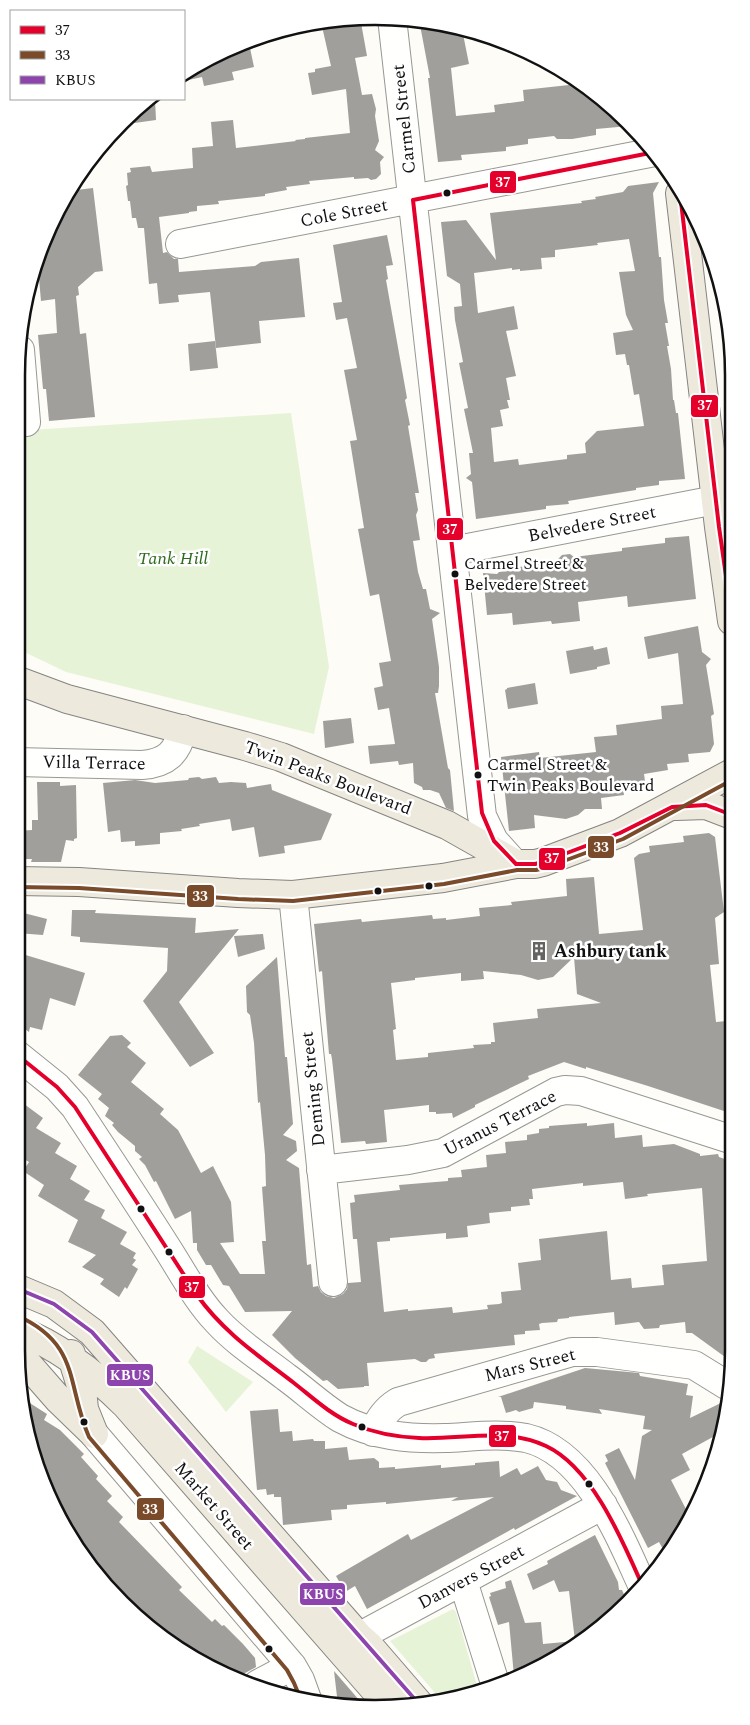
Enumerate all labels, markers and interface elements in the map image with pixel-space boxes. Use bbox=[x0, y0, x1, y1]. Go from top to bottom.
legend bbox=[10, 10, 185, 100]
text: 37 bbox=[55, 19, 70, 42]
text: 33 bbox=[55, 44, 71, 67]
street label: Carmel Street bbox=[385, 63, 423, 175]
text: KBUS bbox=[55, 69, 95, 92]
line badge: 37 bbox=[489, 170, 517, 194]
text: 37 bbox=[495, 172, 511, 193]
unlabelled marker bbox=[442, 188, 452, 198]
street label: Cole Street bbox=[298, 191, 390, 235]
line badge: 37 bbox=[690, 394, 719, 418]
text: 37 bbox=[697, 395, 713, 416]
street label: Belvedere Street bbox=[526, 498, 658, 550]
line badge: 37 bbox=[436, 517, 464, 541]
text: 37 bbox=[442, 519, 458, 540]
park label: Tank Hill bbox=[138, 545, 208, 572]
place label: Carmel Street & Belvedere Street bbox=[464, 551, 587, 598]
marker: Carmel Street & Belvedere Street bbox=[450, 569, 460, 579]
street label: Twin Peaks Boulevard bbox=[240, 734, 416, 822]
street label: Villa Terrace bbox=[42, 749, 146, 777]
place label: Carmel Street & Twin Peaks Boulevard bbox=[487, 752, 655, 799]
marker: Carmel Street & Twin Peaks Boulevard bbox=[473, 770, 483, 780]
line badge: 33 bbox=[587, 835, 615, 859]
text: 33 bbox=[593, 837, 609, 858]
line badge: 37 bbox=[538, 847, 566, 871]
text: 37 bbox=[544, 848, 560, 869]
unlabelled marker bbox=[424, 881, 434, 891]
line badge: 33 bbox=[186, 884, 215, 908]
text: 33 bbox=[192, 886, 208, 907]
unlabelled marker bbox=[373, 886, 383, 896]
place label: Ashbury tank bbox=[554, 938, 667, 965]
building icon: Ashbury tank bbox=[528, 940, 550, 962]
street label: Deming Street bbox=[294, 1030, 332, 1148]
street label: Uranus Terrace bbox=[439, 1083, 561, 1163]
unlabelled marker bbox=[136, 1204, 146, 1214]
unlabelled marker bbox=[164, 1247, 174, 1257]
line badge: 37 bbox=[178, 1275, 206, 1299]
text: 37 bbox=[184, 1277, 200, 1298]
street label: Mars Street bbox=[482, 1341, 578, 1389]
line badge: KBUS bbox=[106, 1363, 154, 1387]
text: KBUS bbox=[110, 1365, 150, 1386]
unlabelled marker bbox=[79, 1417, 89, 1427]
unlabelled marker bbox=[357, 1422, 367, 1432]
line badge: 37 bbox=[488, 1424, 517, 1448]
text: 37 bbox=[494, 1426, 510, 1447]
street label: Market Street bbox=[168, 1456, 260, 1556]
unlabelled marker bbox=[584, 1479, 594, 1489]
line badge: 33 bbox=[136, 1497, 165, 1521]
text: 33 bbox=[142, 1499, 158, 1520]
street label: Danvers Street bbox=[413, 1538, 529, 1616]
line badge: KBUS bbox=[299, 1582, 346, 1606]
text: KBUS bbox=[303, 1584, 343, 1605]
unlabelled marker bbox=[264, 1644, 274, 1654]

